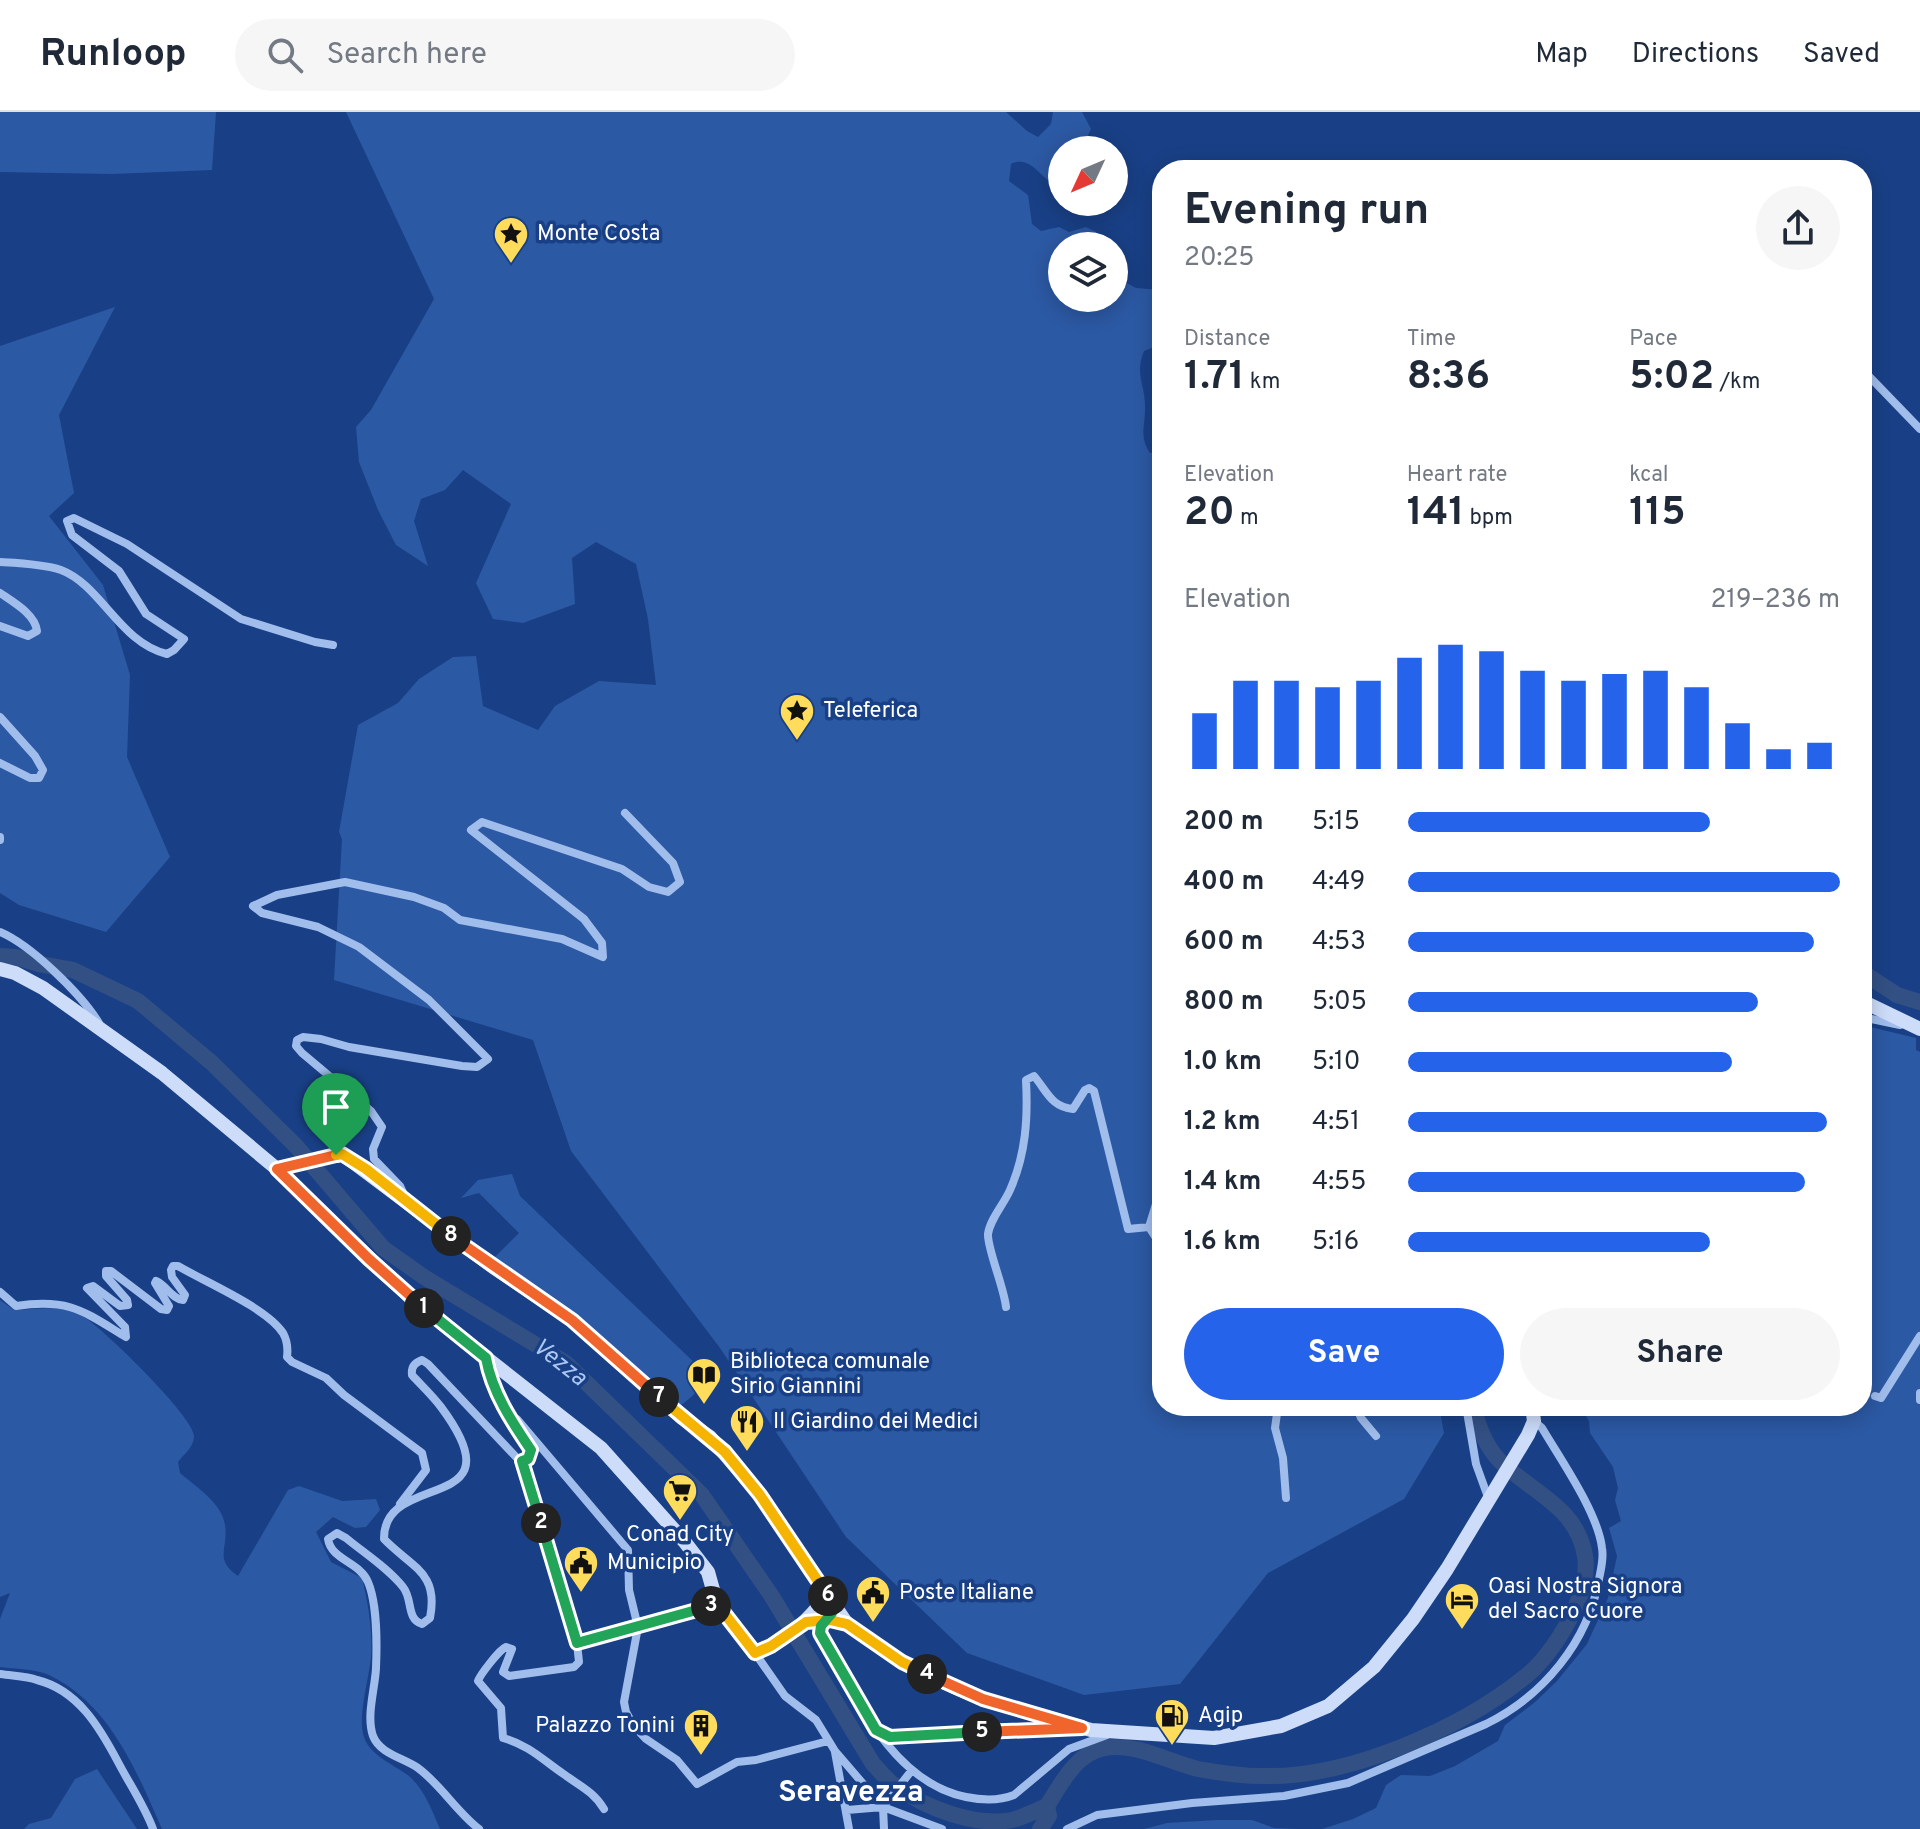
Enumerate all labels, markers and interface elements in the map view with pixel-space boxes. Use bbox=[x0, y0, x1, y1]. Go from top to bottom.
search box bbox=[235, 19, 795, 91]
text: Runloop bbox=[40, 31, 187, 80]
icon: search bbox=[263, 33, 307, 77]
text: Search here bbox=[327, 37, 487, 74]
text: Map bbox=[1535, 37, 1588, 73]
text: Directions bbox=[1632, 37, 1759, 73]
text: Saved bbox=[1803, 37, 1880, 73]
north arrow bbox=[1048, 136, 1128, 216]
map controls bbox=[1048, 136, 1128, 312]
text: Evening run bbox=[1184, 184, 1429, 240]
button: share bbox=[1756, 186, 1840, 270]
place icon: Monte Costa bbox=[492, 215, 530, 265]
place label: Monte Costa bbox=[537, 221, 660, 248]
button: layers bbox=[1048, 232, 1128, 312]
text: 20:25 bbox=[1184, 242, 1255, 275]
text: Distance bbox=[1184, 326, 1270, 353]
text: Time bbox=[1407, 326, 1456, 353]
text: Pace bbox=[1629, 326, 1678, 353]
text: 1.71 bbox=[1184, 353, 1245, 403]
text: 8:36 bbox=[1407, 353, 1490, 403]
text: 5:02 bbox=[1629, 353, 1714, 403]
text: km bbox=[1245, 369, 1280, 396]
text: /km bbox=[1714, 369, 1760, 396]
text: Elevation bbox=[1184, 462, 1274, 489]
text: Heart rate bbox=[1407, 462, 1507, 489]
text: kcal bbox=[1629, 462, 1668, 489]
text: 20 bbox=[1184, 489, 1235, 539]
text: 141 bbox=[1407, 489, 1464, 539]
text: 115 bbox=[1629, 489, 1686, 539]
text: m bbox=[1235, 505, 1259, 532]
text: bpm bbox=[1464, 505, 1513, 532]
text: Elevation bbox=[1184, 584, 1291, 617]
text: 219–236 m bbox=[1710, 584, 1840, 617]
place icon: Teleferica bbox=[778, 692, 816, 742]
place label: Teleferica bbox=[823, 698, 918, 725]
text: 200 m bbox=[1184, 806, 1263, 839]
text: 5:15 bbox=[1312, 806, 1360, 839]
text: 400 m bbox=[1184, 866, 1264, 899]
text: 4:49 bbox=[1312, 866, 1365, 899]
text: 600 m bbox=[1184, 926, 1264, 959]
text: 4:53 bbox=[1312, 926, 1366, 959]
text: 800 m bbox=[1184, 986, 1264, 1019]
text: 5:05 bbox=[1312, 986, 1367, 1019]
text: 1.0 km bbox=[1184, 1046, 1262, 1079]
text: 5:10 bbox=[1312, 1046, 1360, 1079]
pin bbox=[302, 1073, 370, 1155]
icon: arrive bbox=[314, 1085, 358, 1129]
text: 1.2 km bbox=[1184, 1106, 1261, 1139]
text: 4:51 bbox=[1312, 1106, 1360, 1139]
text: 1.4 km bbox=[1184, 1166, 1261, 1199]
text: 4:55 bbox=[1312, 1166, 1366, 1199]
pin: 8 bbox=[431, 1216, 471, 1256]
text: 8 bbox=[444, 1222, 458, 1249]
text: 1.6 km bbox=[1184, 1226, 1261, 1259]
text: 5:16 bbox=[1312, 1226, 1359, 1259]
pin: 1 bbox=[404, 1288, 444, 1328]
text: 1 bbox=[420, 1294, 428, 1321]
button: Save bbox=[1184, 1308, 1504, 1400]
button: Share bbox=[1520, 1308, 1840, 1400]
water label: Vezza bbox=[526, 1332, 593, 1394]
place label: Biblioteca comunale Sirio Giannini bbox=[730, 1349, 930, 1401]
library icon: Biblioteca comunale Sirio Giannini bbox=[685, 1356, 723, 1406]
pin: 7 bbox=[639, 1377, 679, 1417]
text: 7 bbox=[653, 1383, 665, 1410]
restaurant icon: Il Giardino dei Medici bbox=[728, 1403, 766, 1453]
place label: Il Giardino dei Medici bbox=[773, 1409, 978, 1436]
supermarket icon: Conad City bbox=[661, 1472, 699, 1522]
pin: 2 bbox=[521, 1503, 561, 1543]
text: 2 bbox=[534, 1509, 548, 1536]
place label: Conad City bbox=[626, 1522, 734, 1549]
public building icon: Municipio bbox=[562, 1544, 600, 1594]
place label: Municipio bbox=[607, 1550, 702, 1577]
public building icon: Poste Italiane bbox=[854, 1574, 892, 1624]
place label: Oasi Nostra Signora del Sacro Cuore bbox=[1488, 1574, 1682, 1626]
pin: 6 bbox=[808, 1576, 848, 1616]
place label: Poste Italiane bbox=[899, 1580, 1034, 1607]
hotel icon: Oasi Nostra Signora del Sacro Cuore bbox=[1443, 1581, 1481, 1631]
text: 6 bbox=[821, 1582, 835, 1609]
pin: 3 bbox=[691, 1586, 731, 1626]
text: 3 bbox=[704, 1592, 718, 1619]
pin: 4 bbox=[907, 1654, 947, 1694]
text: 4 bbox=[920, 1660, 934, 1687]
fuel station icon: Agip bbox=[1153, 1697, 1191, 1747]
place label: Agip bbox=[1198, 1703, 1243, 1730]
building icon: Palazzo Tonini bbox=[682, 1707, 720, 1757]
pin: 5 bbox=[962, 1712, 1002, 1752]
place label: Palazzo Tonini bbox=[535, 1713, 675, 1740]
text: 5 bbox=[975, 1718, 989, 1745]
district label: Seravezza bbox=[778, 1775, 924, 1812]

